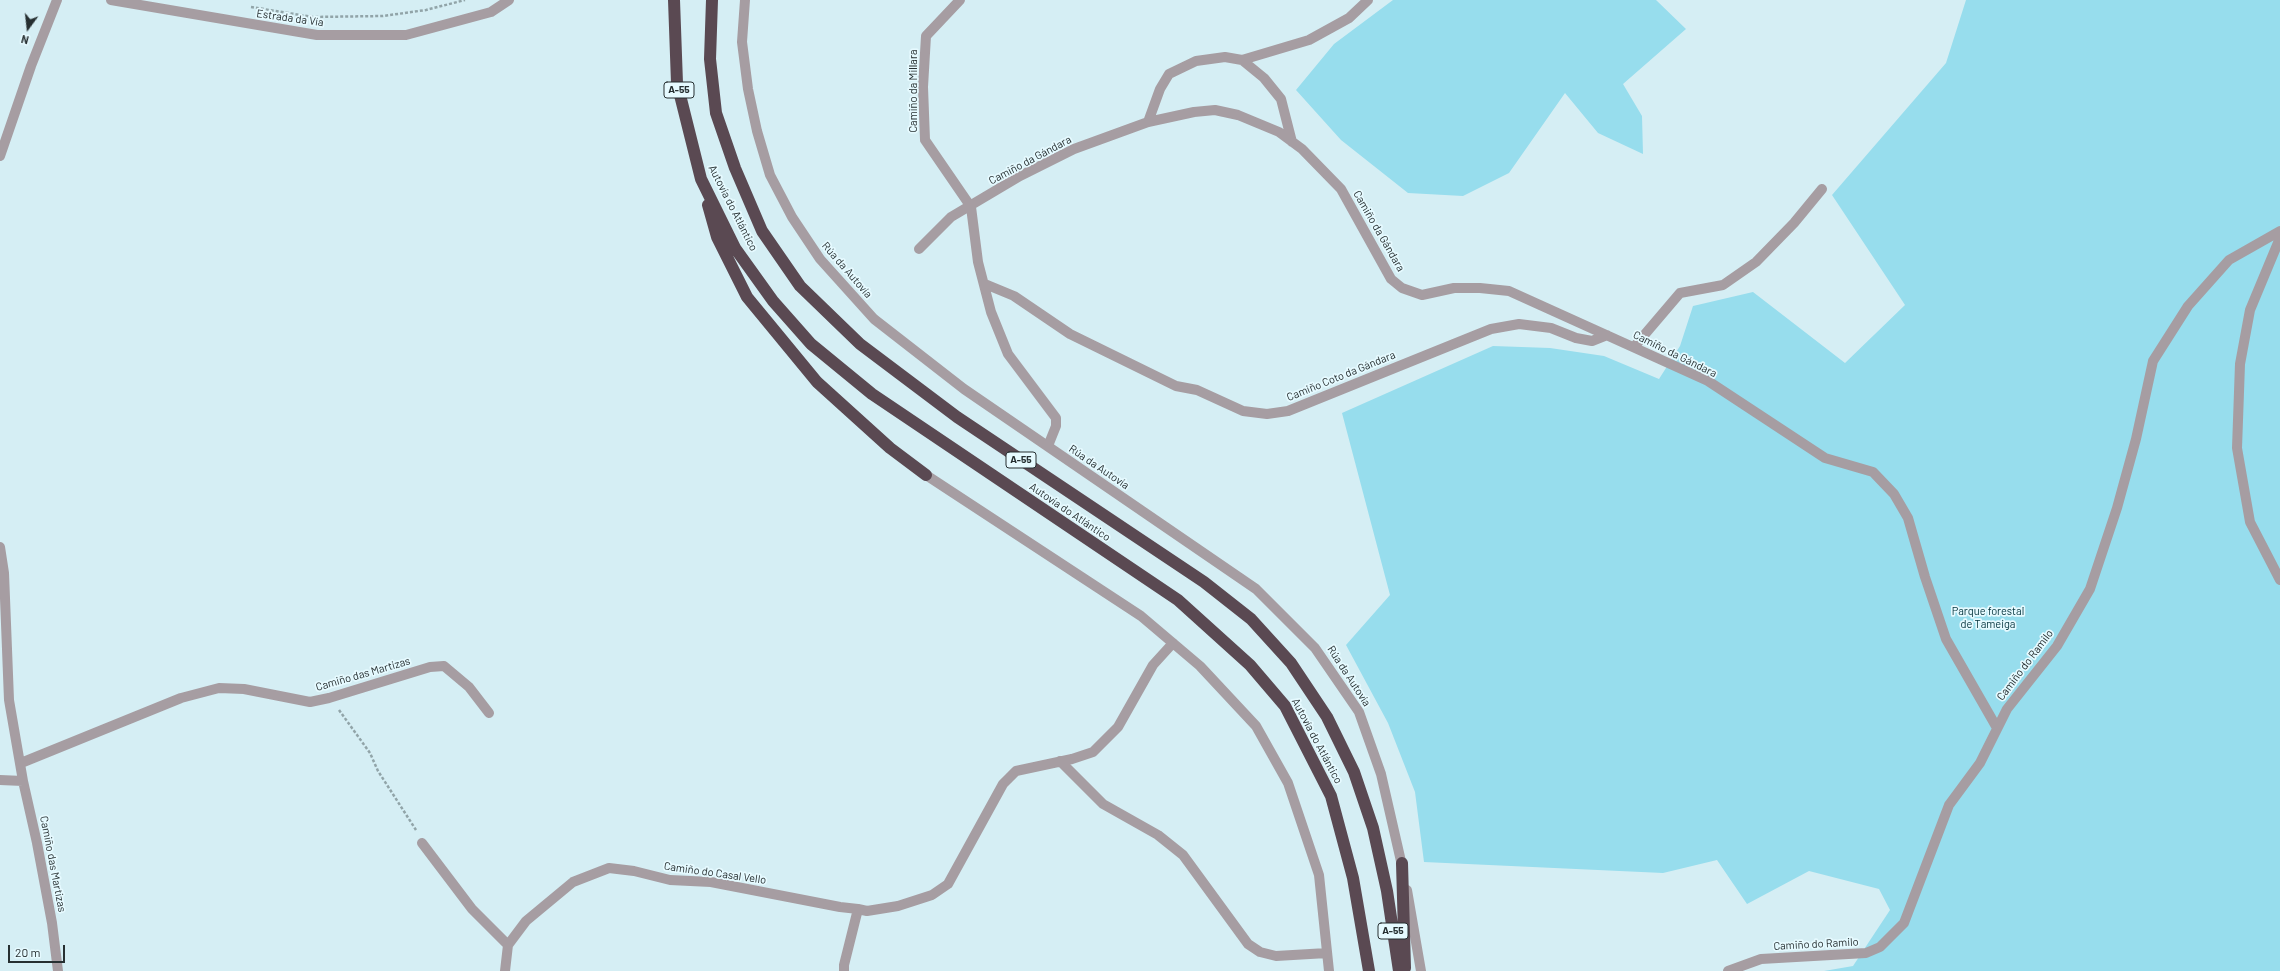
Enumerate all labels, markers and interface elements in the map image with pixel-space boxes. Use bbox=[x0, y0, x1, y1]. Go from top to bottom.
street label: Estrada da Vía bbox=[256, 7, 324, 29]
north arrow bbox=[8, 8, 48, 48]
text: N bbox=[20, 33, 30, 47]
street label: Camiño da Millara bbox=[906, 49, 920, 133]
road number: A-55 bbox=[664, 82, 694, 98]
street label: Camiño da Gándara bbox=[987, 133, 1073, 187]
street label: Autovía do Atlántico bbox=[706, 163, 760, 253]
street label: Camiño da Gándara bbox=[1350, 188, 1408, 274]
street label: Rúa da Autovía bbox=[819, 239, 875, 301]
street label: Camiño da Gándara bbox=[1631, 328, 1719, 380]
street label: Camiño Coto da Gándara bbox=[1285, 348, 1397, 404]
street label: Rúa da Autovía bbox=[1066, 442, 1132, 492]
road number: A-55 bbox=[1006, 452, 1036, 468]
street label: Autovía do Atlántico bbox=[1027, 480, 1113, 544]
park label: Parque forestal de Tameiga bbox=[1952, 604, 2024, 630]
street label: Camiño do Ramilo bbox=[1994, 627, 2056, 703]
street label: Rúa da Autovía bbox=[1324, 643, 1374, 709]
street label: Camiño das Martizas bbox=[314, 654, 412, 694]
street label: Autovía do Atlántico bbox=[1289, 696, 1345, 786]
street label: Camiño das Martizas bbox=[37, 815, 69, 913]
street label: Camiño do Casal Vello bbox=[663, 859, 767, 887]
road number: A-55 bbox=[1378, 923, 1408, 939]
street label: Camiño do Ramilo bbox=[1773, 935, 1859, 953]
scale bar bbox=[10, 937, 67, 963]
text: 20 m bbox=[15, 945, 41, 959]

